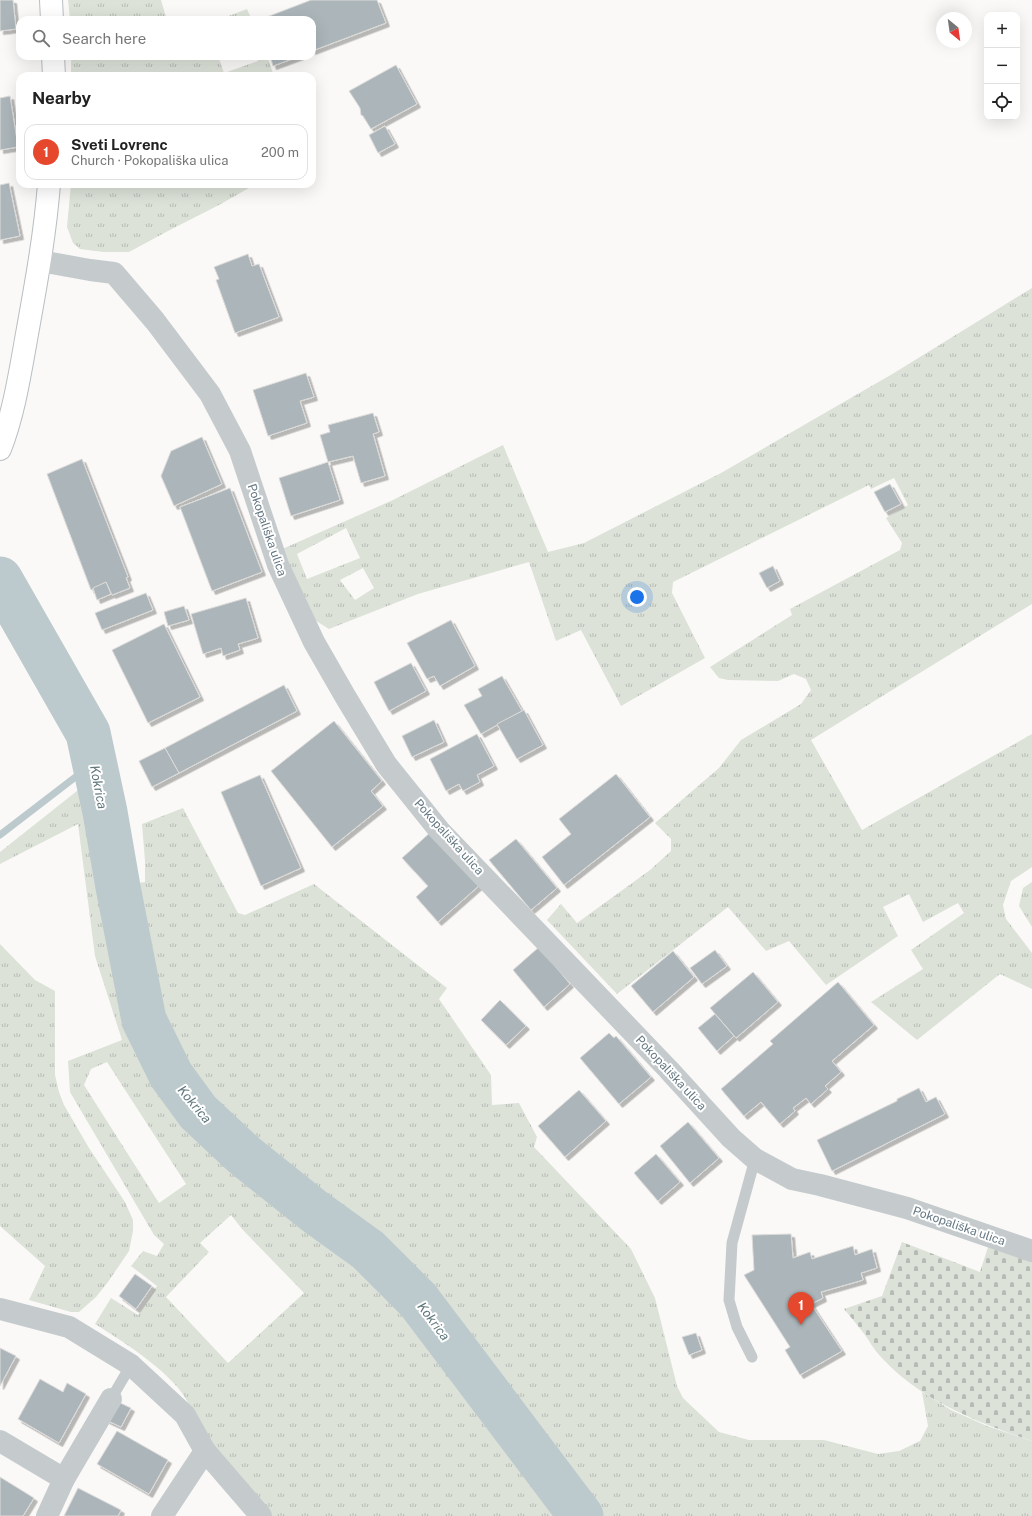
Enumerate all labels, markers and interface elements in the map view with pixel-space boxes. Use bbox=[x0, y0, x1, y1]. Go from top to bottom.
north arrow bbox=[936, 12, 972, 48]
map controls bbox=[984, 12, 1020, 120]
button: + bbox=[984, 12, 1020, 48]
search box bbox=[16, 16, 316, 60]
icon: search bbox=[30, 27, 52, 49]
text: Search here bbox=[62, 30, 146, 47]
button: − bbox=[984, 48, 1020, 84]
button: locate bbox=[984, 84, 1020, 120]
text: Nearby bbox=[32, 88, 91, 108]
text: Sveti Lovrenc bbox=[71, 136, 168, 153]
text: 1 bbox=[43, 145, 49, 160]
text: 200 m bbox=[261, 145, 299, 160]
text: Church · Pokopališka ulica bbox=[71, 153, 229, 168]
street label: Pokopališka ulica bbox=[245, 482, 289, 578]
your location bbox=[627, 587, 647, 607]
water label: Kokrica bbox=[87, 764, 110, 810]
street label: Pokopališka ulica bbox=[411, 796, 487, 878]
street label: Pokopališka ulica bbox=[633, 1033, 709, 1113]
water label: Kokrica bbox=[175, 1083, 215, 1126]
street label: Pokopališka ulica bbox=[911, 1204, 1007, 1248]
pin: 1 bbox=[788, 1292, 814, 1325]
water label: Kokrica bbox=[414, 1299, 453, 1343]

